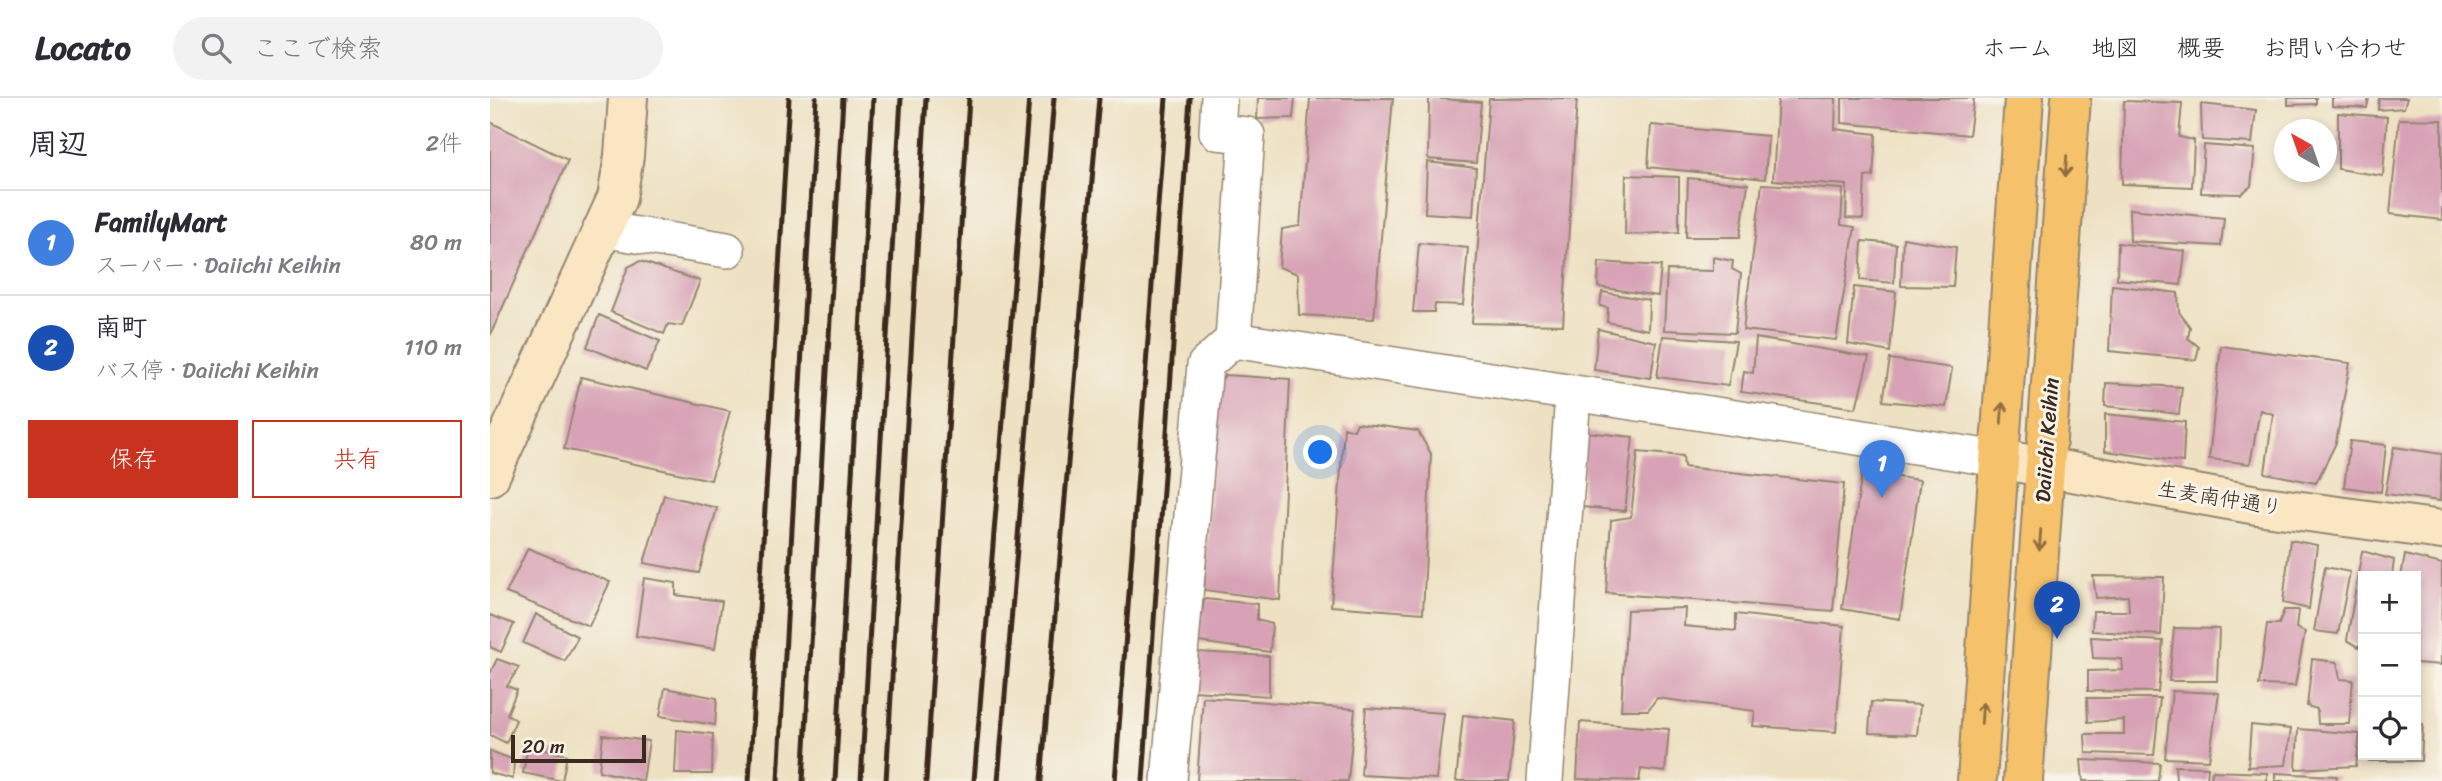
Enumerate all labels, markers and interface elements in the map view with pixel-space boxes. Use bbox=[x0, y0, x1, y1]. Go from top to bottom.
search box bbox=[173, 17, 663, 80]
text: Locato bbox=[35, 19, 131, 77]
text: ここで検索 bbox=[253, 25, 383, 71]
text: ホーム bbox=[1982, 27, 2053, 69]
text: 地図 bbox=[2091, 27, 2139, 69]
text: 概要 bbox=[2177, 27, 2225, 69]
text: お問い合わせ bbox=[2263, 27, 2407, 69]
icon: search bbox=[197, 29, 235, 67]
text: 周辺 bbox=[28, 117, 88, 171]
north arrow bbox=[2274, 119, 2337, 182]
text: 2件 bbox=[426, 123, 462, 164]
one-way arrow bbox=[2060, 154, 2073, 177]
text: FamilyMart bbox=[95, 199, 227, 245]
text: 1 bbox=[46, 222, 56, 263]
text: 80 m bbox=[410, 222, 462, 263]
text: スーパー · Daiichi Keihin bbox=[95, 245, 341, 286]
text: 南町 bbox=[95, 304, 147, 350]
text: 2 bbox=[44, 327, 58, 368]
text: 110 m bbox=[404, 327, 462, 368]
text: バス停 · Daiichi Keihin bbox=[95, 350, 319, 391]
street label: Daiichi Keihin bbox=[2024, 376, 2070, 504]
one-way arrow bbox=[1996, 402, 2009, 424]
button: 保存 bbox=[28, 420, 238, 498]
button: 共有 bbox=[252, 420, 462, 498]
your location bbox=[1303, 435, 1337, 469]
pin: 1 bbox=[1859, 440, 1905, 498]
street label: 生麦南仲通り bbox=[2155, 469, 2285, 527]
one-way arrow bbox=[2034, 528, 2047, 551]
map controls bbox=[2358, 571, 2421, 760]
button: + bbox=[2358, 571, 2421, 634]
pin: 2 bbox=[2034, 581, 2080, 639]
button: − bbox=[2358, 634, 2421, 697]
button: locate bbox=[2358, 697, 2421, 760]
one-way arrow bbox=[1975, 702, 1988, 725]
text: 20 m bbox=[522, 730, 565, 763]
scale bar bbox=[511, 732, 646, 764]

